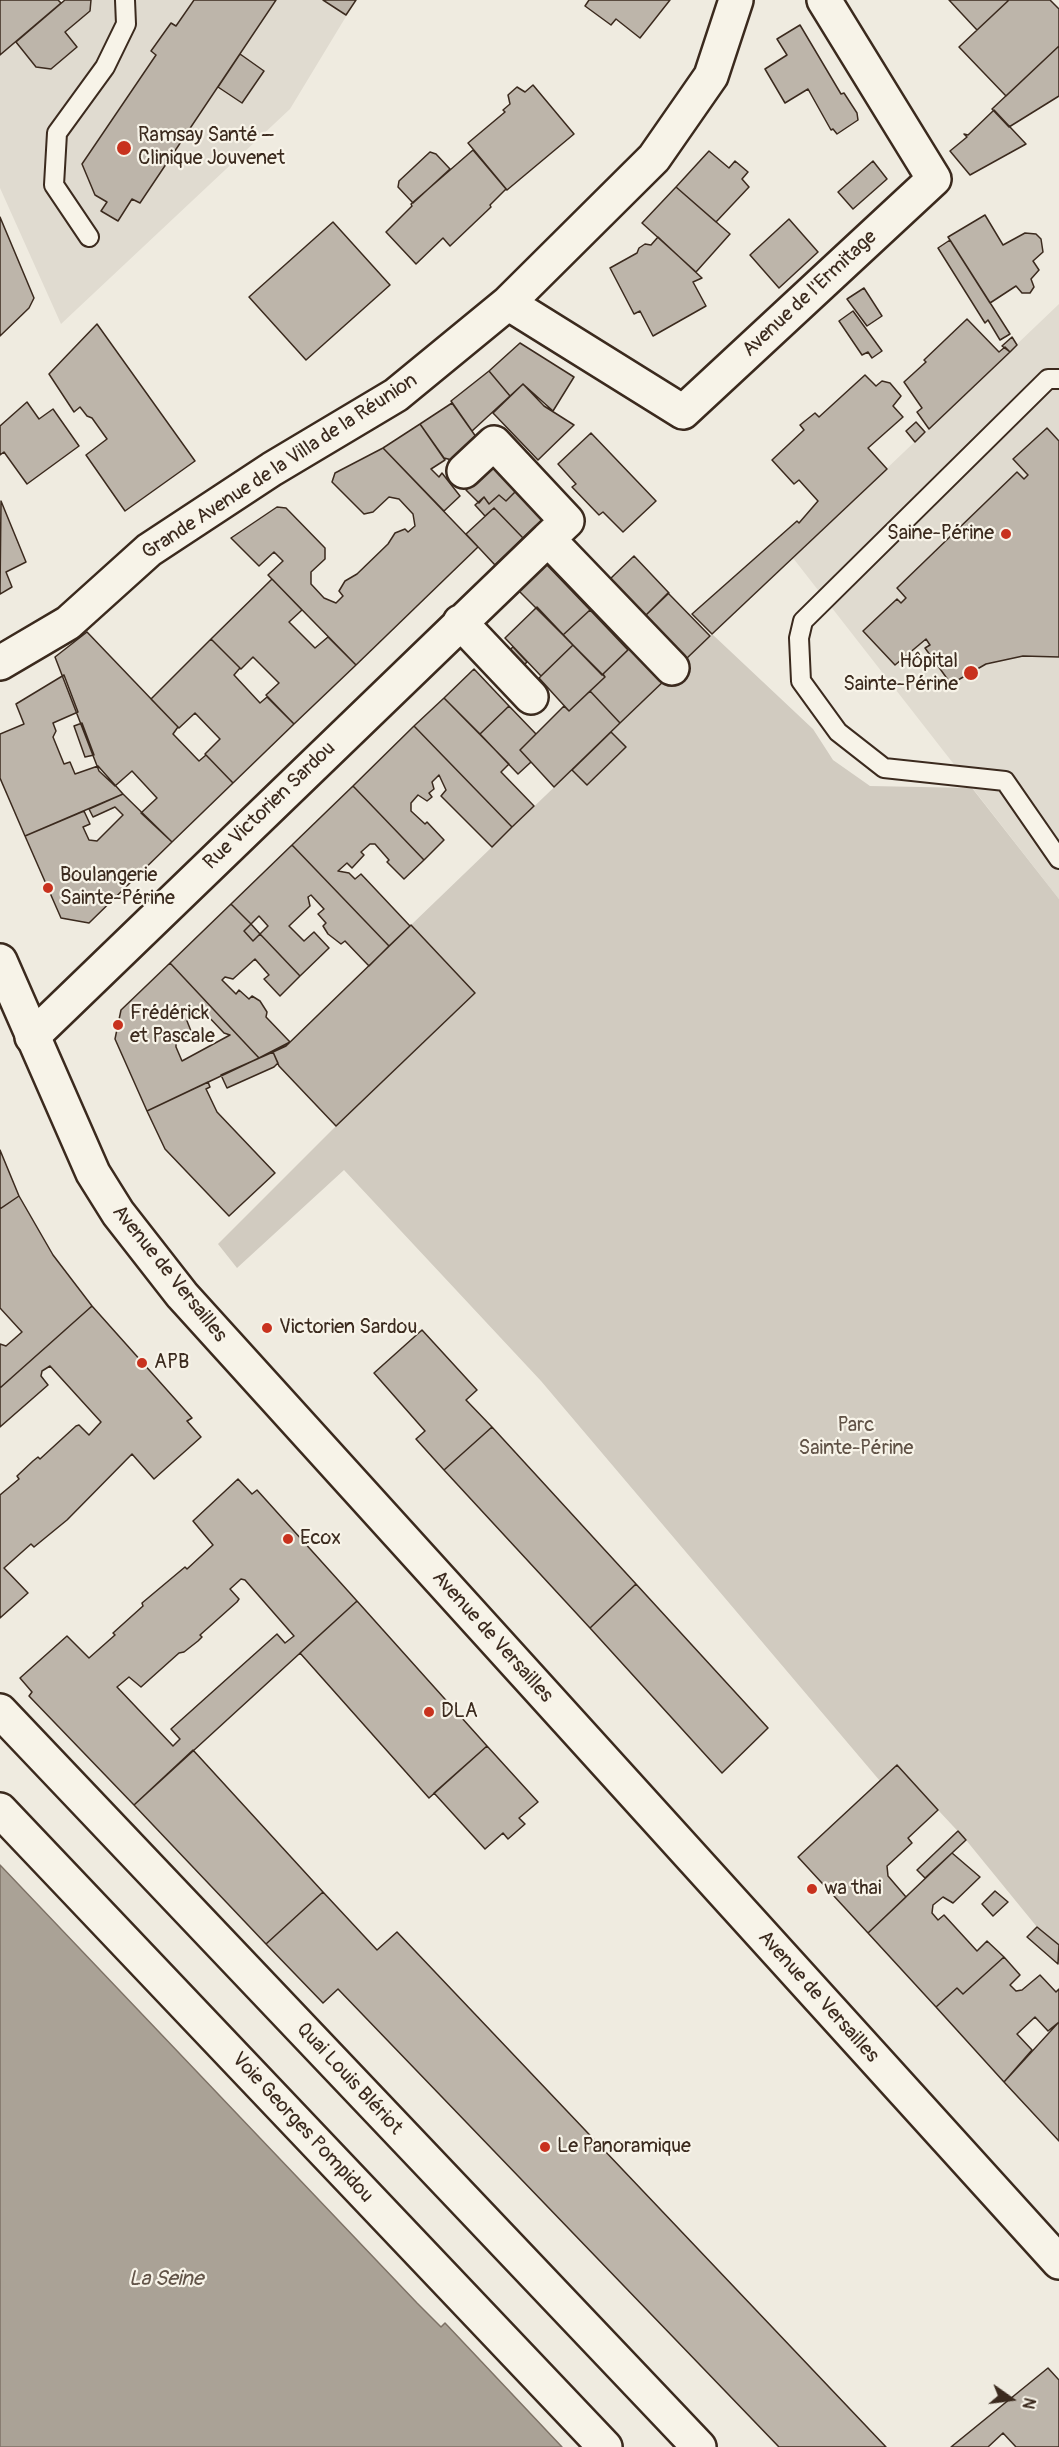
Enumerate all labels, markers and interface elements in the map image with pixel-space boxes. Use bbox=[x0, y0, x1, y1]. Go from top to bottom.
place label: Ramsay Santé – Clinique Jouvenet bbox=[138, 124, 285, 171]
marker: Ramsay Santé – Clinique Jouvenet bbox=[115, 139, 133, 157]
street label: Avenue de l'Ermitage bbox=[738, 226, 882, 362]
street label: Grande Avenue de la Villa de la Réunion bbox=[138, 369, 422, 565]
place label: Saine-Périne bbox=[887, 522, 994, 546]
marker: Saine-Périne bbox=[999, 527, 1013, 541]
place label: Hôpital Sainte-Périne bbox=[843, 650, 958, 697]
marker: Hôpital Sainte-Périne bbox=[962, 664, 980, 682]
street label: Rue Victorien Sardou bbox=[199, 737, 341, 875]
place label: Boulangerie Sainte-Périne bbox=[60, 864, 175, 911]
marker: Boulangerie Sainte-Périne bbox=[41, 881, 55, 895]
place label: Frédérick et Pascale bbox=[130, 1002, 215, 1049]
marker: Frédérick et Pascale bbox=[111, 1018, 125, 1032]
street label: Avenue de Versailles bbox=[106, 1201, 232, 1347]
place label: Victorien Sardou bbox=[279, 1316, 417, 1340]
marker: Victorien Sardou bbox=[260, 1321, 274, 1335]
place label: APB bbox=[154, 1351, 189, 1375]
marker: APB bbox=[135, 1356, 149, 1370]
park label: Parc Sainte-Périne bbox=[799, 1414, 913, 1461]
place label: Ecox bbox=[300, 1527, 341, 1551]
marker: Ecox bbox=[281, 1532, 295, 1546]
street label: Avenue de Versailles bbox=[427, 1566, 557, 1708]
place label: DLA bbox=[441, 1700, 478, 1724]
marker: DLA bbox=[422, 1705, 436, 1719]
place label: wa thai bbox=[824, 1877, 881, 1901]
marker: wa thai bbox=[805, 1882, 819, 1896]
street label: Avenue de Versailles bbox=[753, 1926, 883, 2068]
street label: Quai Louis Blériot bbox=[291, 2018, 407, 2140]
street label: Voie Georges Pompidou bbox=[226, 2048, 378, 2208]
place label: Le Panoramique bbox=[557, 2135, 691, 2159]
marker: Le Panoramique bbox=[538, 2140, 552, 2154]
water label: La Seine bbox=[129, 2267, 203, 2293]
north arrow bbox=[981, 2369, 1041, 2429]
text: N bbox=[1017, 2396, 1039, 2411]

